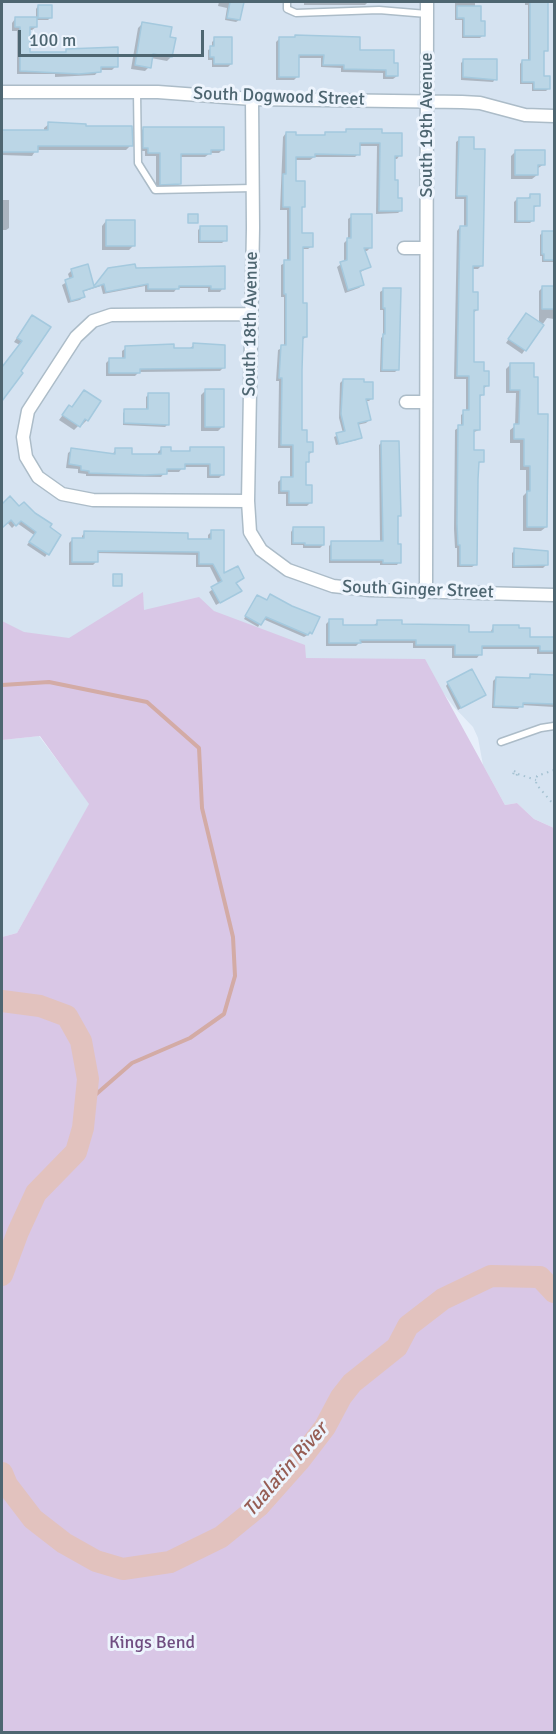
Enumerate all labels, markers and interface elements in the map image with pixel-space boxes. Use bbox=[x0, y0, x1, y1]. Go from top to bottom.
scale bar bbox=[21, 18, 207, 56]
text: 100 m bbox=[29, 29, 76, 51]
street label: South 19th Avenue bbox=[416, 52, 438, 198]
street label: South Dogwood Street bbox=[193, 83, 365, 111]
street label: South 18th Avenue bbox=[239, 251, 263, 397]
street label: South Ginger Street bbox=[342, 577, 494, 603]
water label: Tualatin River bbox=[239, 1418, 333, 1522]
park label: Kings Bend bbox=[109, 1632, 195, 1654]

